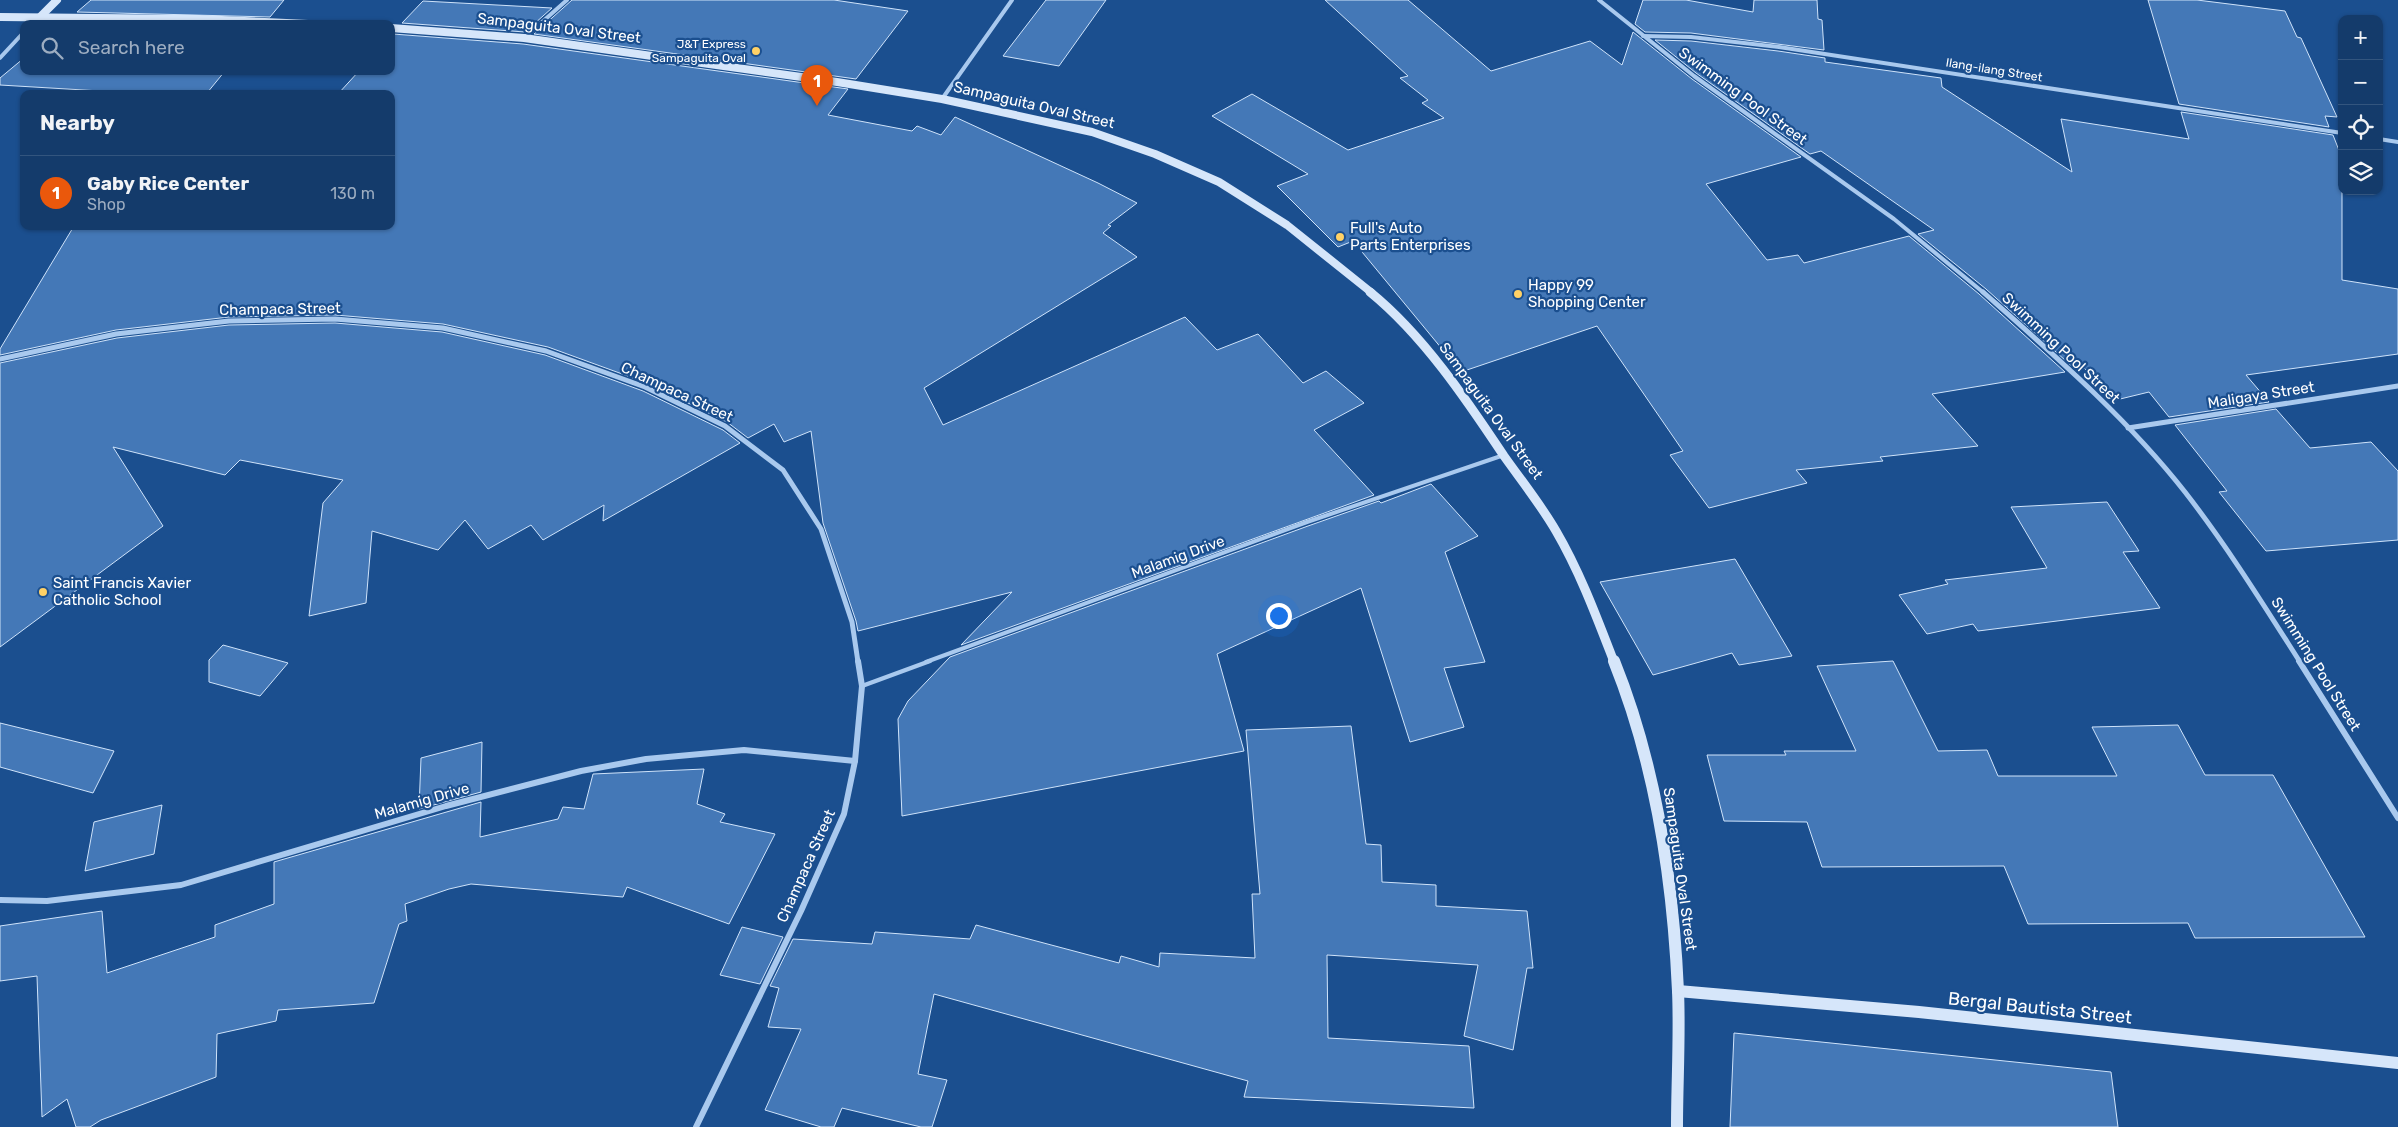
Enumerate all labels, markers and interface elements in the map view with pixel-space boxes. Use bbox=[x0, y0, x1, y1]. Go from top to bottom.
street label: Sampaguita Oval Street bbox=[476, 9, 642, 47]
map controls bbox=[2338, 15, 2383, 195]
button: + bbox=[2338, 15, 2383, 60]
search box bbox=[20, 20, 395, 75]
icon: search bbox=[38, 34, 66, 62]
text: Search here bbox=[78, 36, 185, 59]
place label: J&T Express Sampaguita Oval bbox=[652, 37, 746, 65]
street label: Swimming Pool Street bbox=[1675, 43, 1811, 149]
marker: J&T Express Sampaguita Oval bbox=[750, 45, 762, 57]
street label: Ilang-ilang Street bbox=[1945, 55, 2044, 85]
button: − bbox=[2338, 60, 2383, 105]
pin: 1 bbox=[801, 65, 833, 106]
street label: Sampaguita Oval Street bbox=[952, 78, 1116, 132]
button: locate bbox=[2338, 105, 2383, 150]
text: Nearby bbox=[40, 110, 115, 135]
button: layers bbox=[2338, 150, 2383, 195]
text: Gaby Rice Center bbox=[87, 172, 249, 195]
text: 1 bbox=[52, 184, 60, 203]
text: 130 m bbox=[330, 184, 375, 203]
text: Shop bbox=[87, 195, 125, 214]
place label: Full's Auto Parts Enterprises bbox=[1350, 219, 1471, 254]
marker: Full's Auto Parts Enterprises bbox=[1334, 231, 1346, 243]
place label: Happy 99 Shopping Center bbox=[1528, 276, 1646, 311]
marker: Happy 99 Shopping Center bbox=[1512, 288, 1524, 300]
street label: Swimming Pool Street bbox=[1998, 289, 2124, 407]
street label: Champaca Street bbox=[219, 299, 341, 319]
street label: Sampaguita Oval Street bbox=[1435, 339, 1547, 483]
street label: Champaca Street bbox=[618, 358, 736, 426]
street label: Maligaya Street bbox=[2206, 378, 2316, 412]
street label: Malamig Drive bbox=[1129, 532, 1227, 582]
place label: Saint Francis Xavier Catholic School bbox=[53, 574, 191, 609]
marker: Saint Francis Xavier Catholic School bbox=[37, 586, 49, 598]
street label: Swimming Pool Street bbox=[2267, 594, 2365, 734]
your location bbox=[1266, 603, 1292, 629]
street label: Malamig Drive bbox=[373, 779, 471, 823]
street label: Sampaguita Oval Street bbox=[1660, 786, 1700, 952]
street label: Champaca Street bbox=[773, 807, 839, 925]
street label: Bergal Bautista Street bbox=[1947, 987, 2133, 1029]

